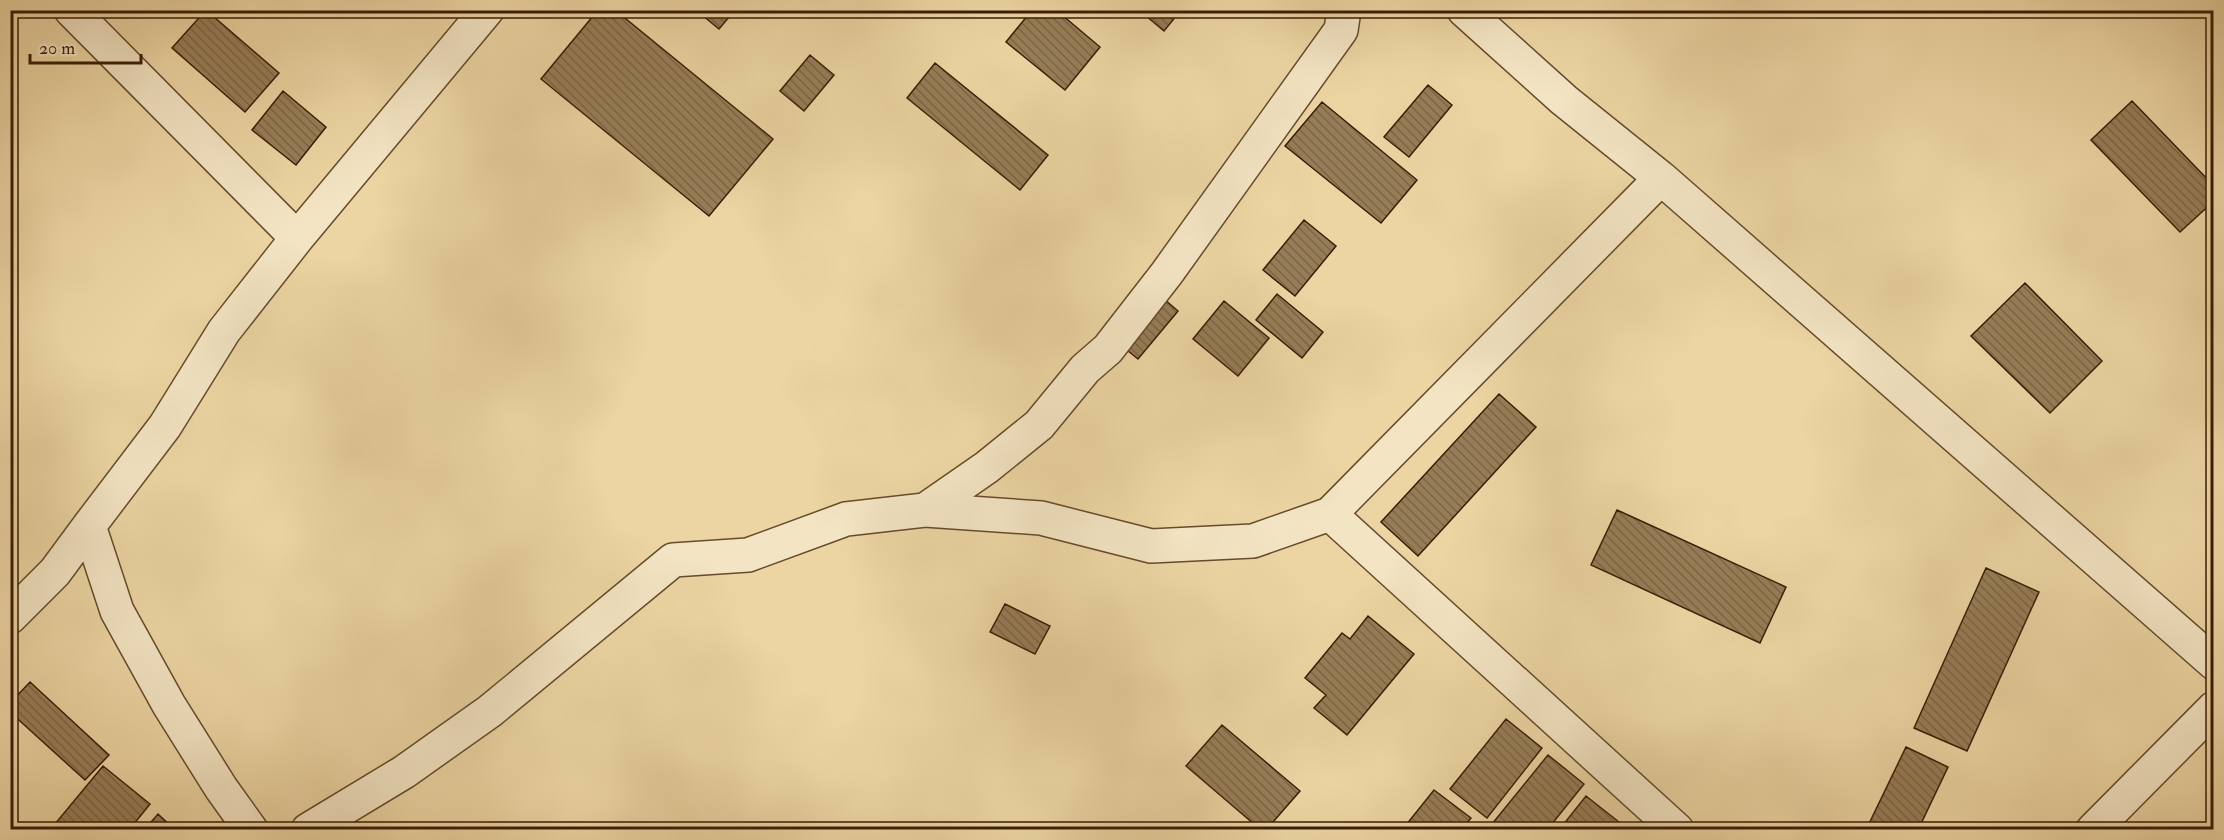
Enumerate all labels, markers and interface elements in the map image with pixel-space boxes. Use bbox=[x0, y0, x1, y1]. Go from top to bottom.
scale bar bbox=[30, 27, 141, 65]
text: 20 m bbox=[39, 37, 75, 60]

